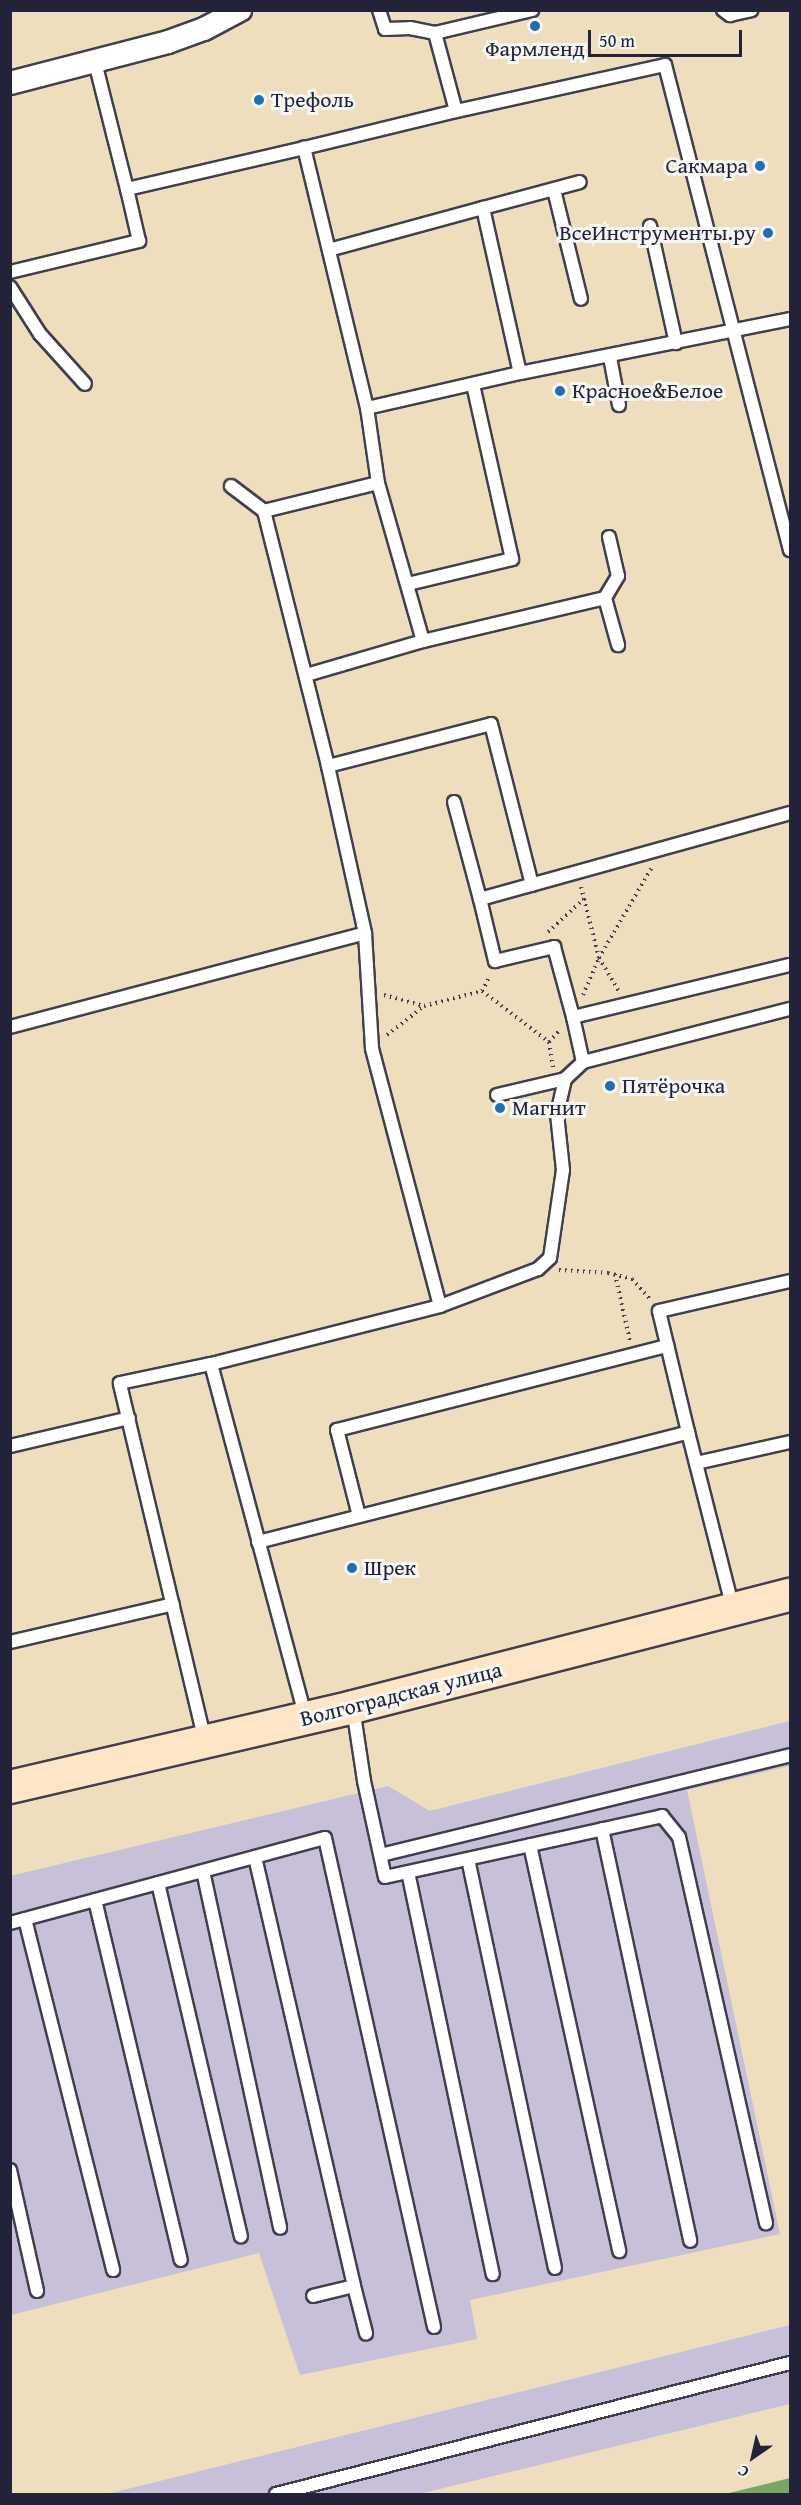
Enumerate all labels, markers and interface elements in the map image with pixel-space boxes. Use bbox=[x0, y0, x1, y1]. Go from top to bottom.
scale bar bbox=[591, 18, 746, 56]
marker: Фармленд bbox=[528, 19, 542, 33]
text: 50 m bbox=[599, 27, 635, 54]
place label: Фармленд bbox=[485, 36, 585, 62]
place label: Трефоль bbox=[271, 87, 354, 113]
marker: Трефоль bbox=[252, 93, 266, 107]
place label: Сакмара bbox=[666, 153, 748, 179]
marker: Сакмара bbox=[753, 159, 767, 173]
place label: ВсеИнструменты.ру bbox=[559, 220, 756, 246]
marker: ВсеИнструменты.ру bbox=[761, 226, 775, 240]
place label: Красное&Белое bbox=[572, 378, 723, 404]
marker: Красное&Белое bbox=[553, 384, 567, 398]
place label: Пятёрочка bbox=[622, 1073, 725, 1099]
marker: Пятёрочка bbox=[603, 1079, 617, 1093]
place label: Магнит bbox=[512, 1095, 586, 1121]
marker: Магнит bbox=[493, 1101, 507, 1115]
place label: Шрек bbox=[364, 1555, 416, 1581]
marker: Шрек bbox=[345, 1561, 359, 1575]
street label: Волгоградская улица bbox=[297, 1656, 505, 1732]
north arrow bbox=[723, 2427, 783, 2487]
text: С bbox=[732, 2459, 753, 2484]

